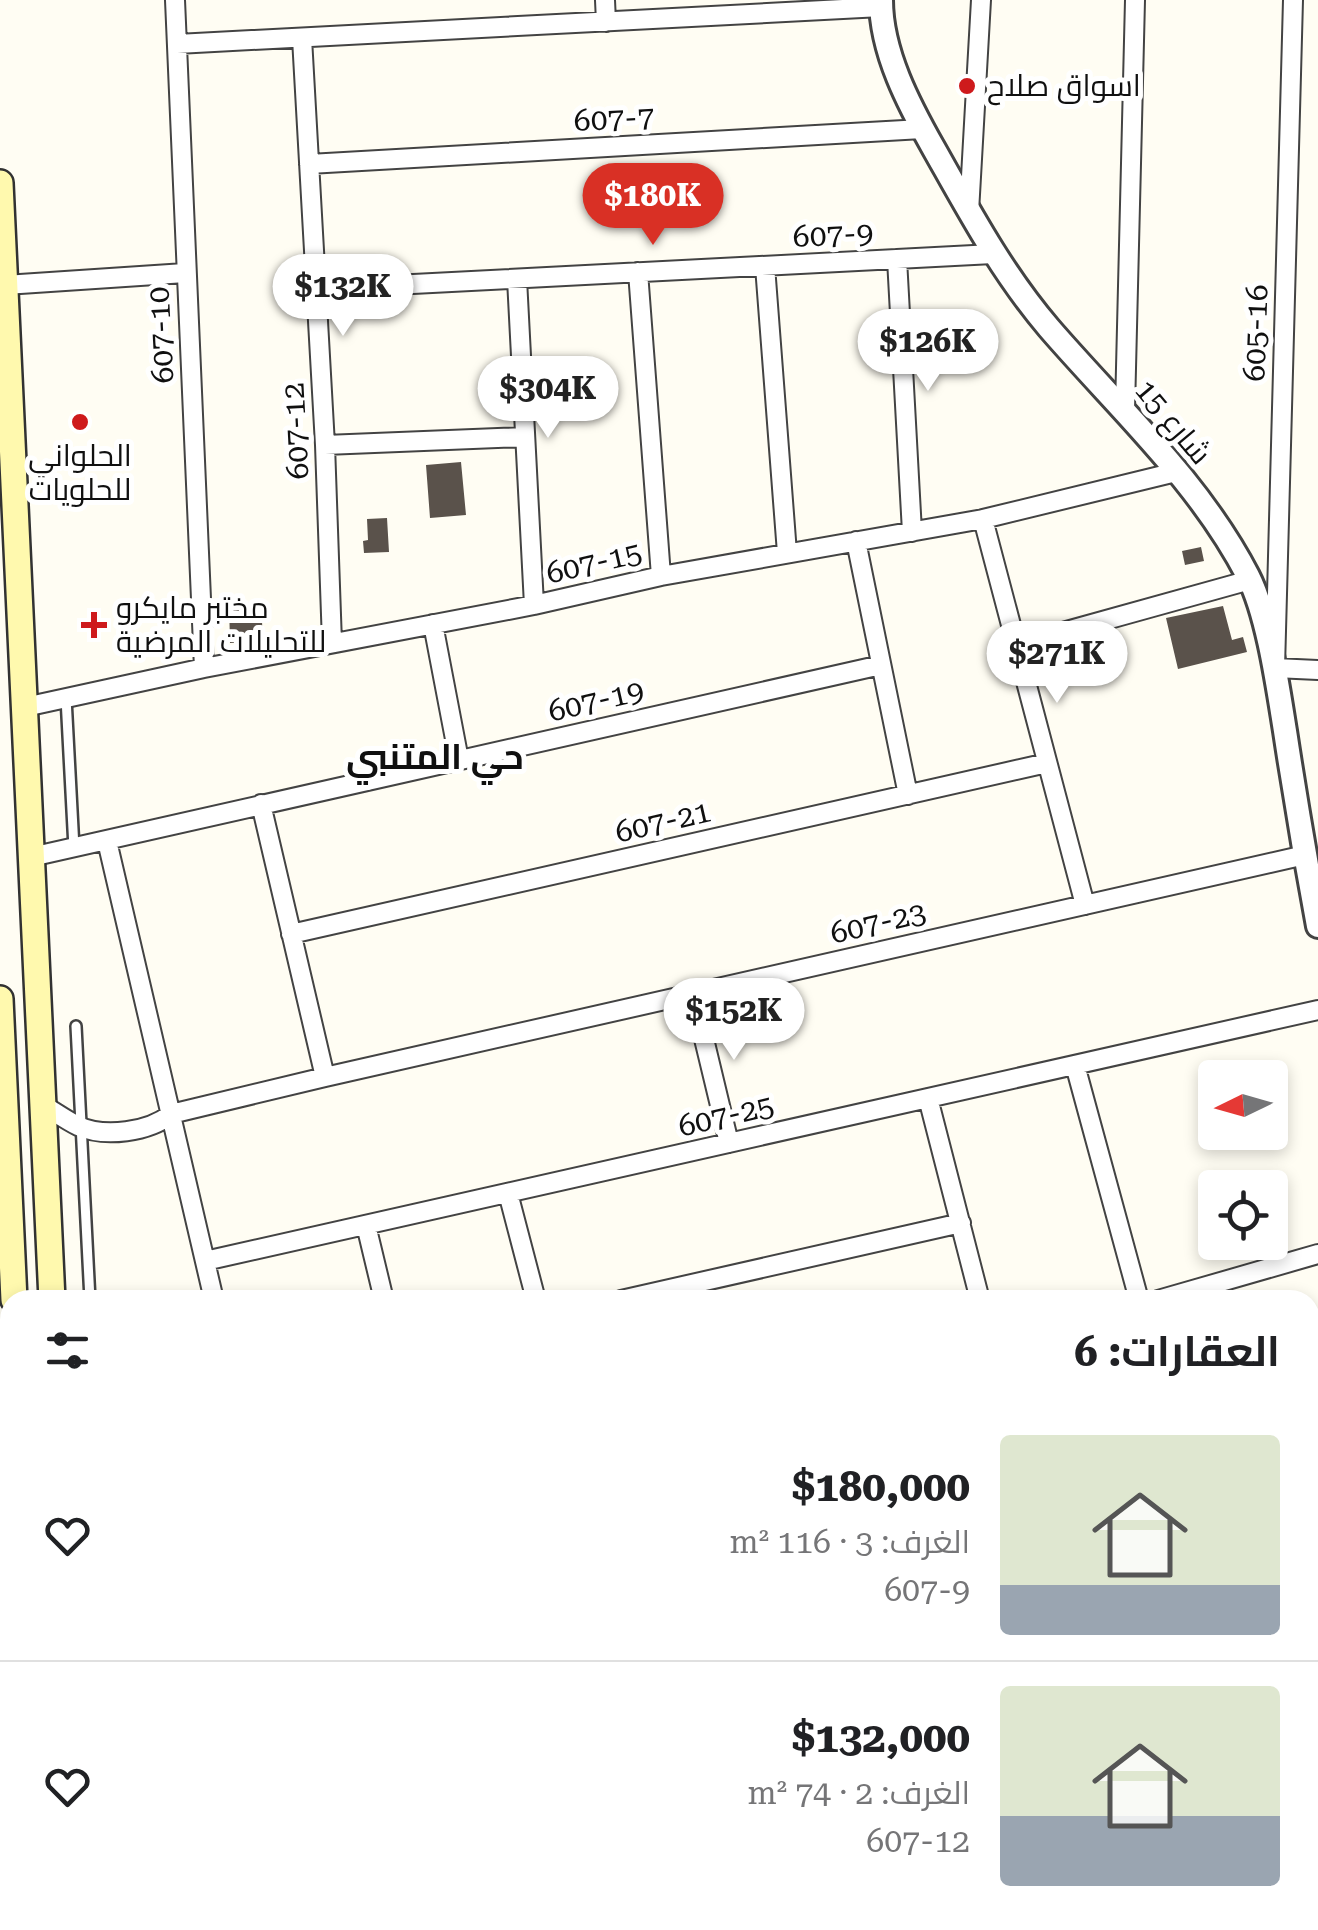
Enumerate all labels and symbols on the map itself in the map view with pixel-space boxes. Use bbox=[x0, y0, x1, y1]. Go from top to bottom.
place label: اسواق صلاح bbox=[987, 68, 1141, 106]
marker: اسواق صلاح bbox=[956, 75, 978, 97]
street label: 607-7 bbox=[573, 99, 655, 138]
pin: $180K bbox=[583, 163, 723, 248]
street label: 607-9 bbox=[792, 215, 874, 254]
pin: $132K bbox=[273, 254, 413, 339]
street label: 605-16 bbox=[1236, 284, 1275, 382]
street label: 607-10 bbox=[140, 286, 181, 384]
pin: $126K bbox=[858, 309, 998, 394]
pin: $304K bbox=[478, 356, 618, 441]
street label: شارع 15 bbox=[1126, 372, 1219, 473]
street label: 607-12 bbox=[275, 382, 316, 480]
marker: الحلواني للحلويات bbox=[69, 411, 91, 433]
place label: الحلواني للحلويات bbox=[28, 438, 132, 507]
street label: 607-15 bbox=[543, 535, 645, 591]
place label: مختبر مايكرو للتحليلات المرضية bbox=[116, 590, 326, 659]
marker: مختبر مايكرو للتحليلات المرضية bbox=[81, 612, 107, 638]
pin: $271K bbox=[987, 621, 1127, 706]
street label: 607-19 bbox=[545, 673, 647, 729]
district label: حي المتنبي bbox=[346, 737, 524, 785]
street label: 607-21 bbox=[612, 794, 714, 850]
street label: 607-23 bbox=[827, 895, 929, 951]
pin: $152K bbox=[664, 978, 804, 1063]
north arrow bbox=[1198, 1060, 1288, 1150]
street label: 607-25 bbox=[675, 1088, 777, 1144]

